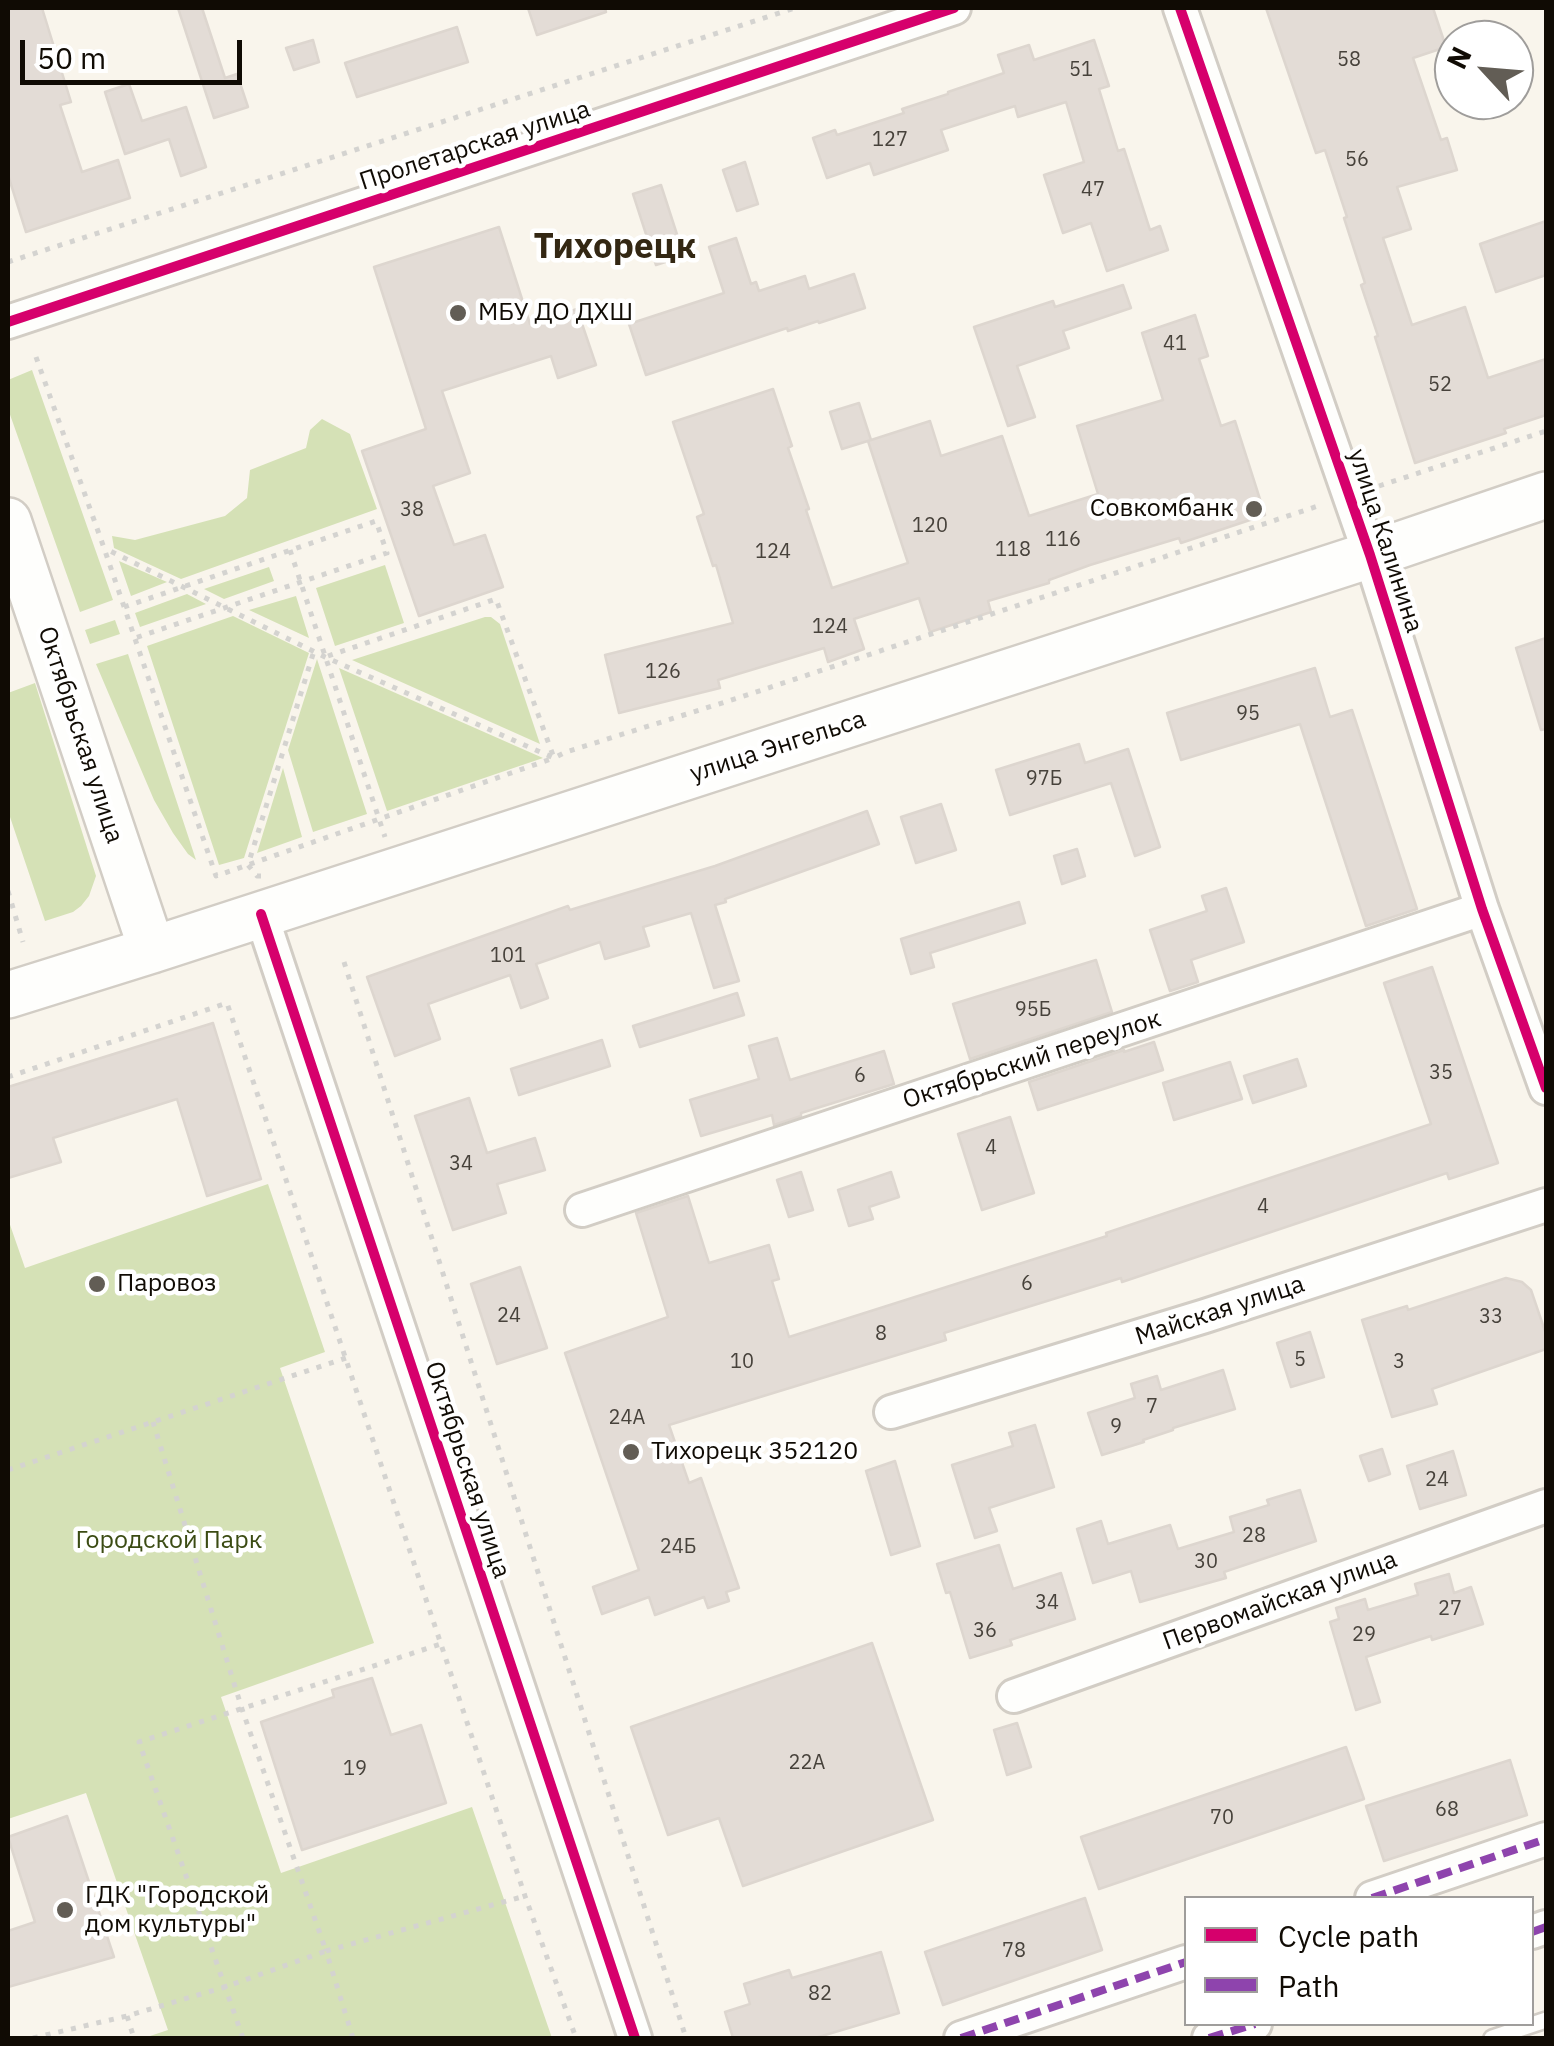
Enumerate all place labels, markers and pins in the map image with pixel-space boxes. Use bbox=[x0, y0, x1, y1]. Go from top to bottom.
place label: МБУ ДО ДХШ bbox=[478, 298, 633, 328]
marker: МБУ ДО ДХШ bbox=[447, 302, 469, 324]
place label: Совкомбанк bbox=[1090, 494, 1234, 524]
marker: Совкомбанк bbox=[1243, 498, 1265, 520]
place label: Паровоз bbox=[117, 1269, 216, 1299]
marker: Паровоз bbox=[86, 1273, 108, 1295]
place label: Тихорецк 352120 bbox=[651, 1437, 858, 1467]
marker: Тихорецк 352120 bbox=[620, 1441, 642, 1463]
place label: ГДК "Городской дом культуры" bbox=[85, 1881, 269, 1940]
marker: ГДК "Городской дом культуры" bbox=[54, 1899, 76, 1921]

